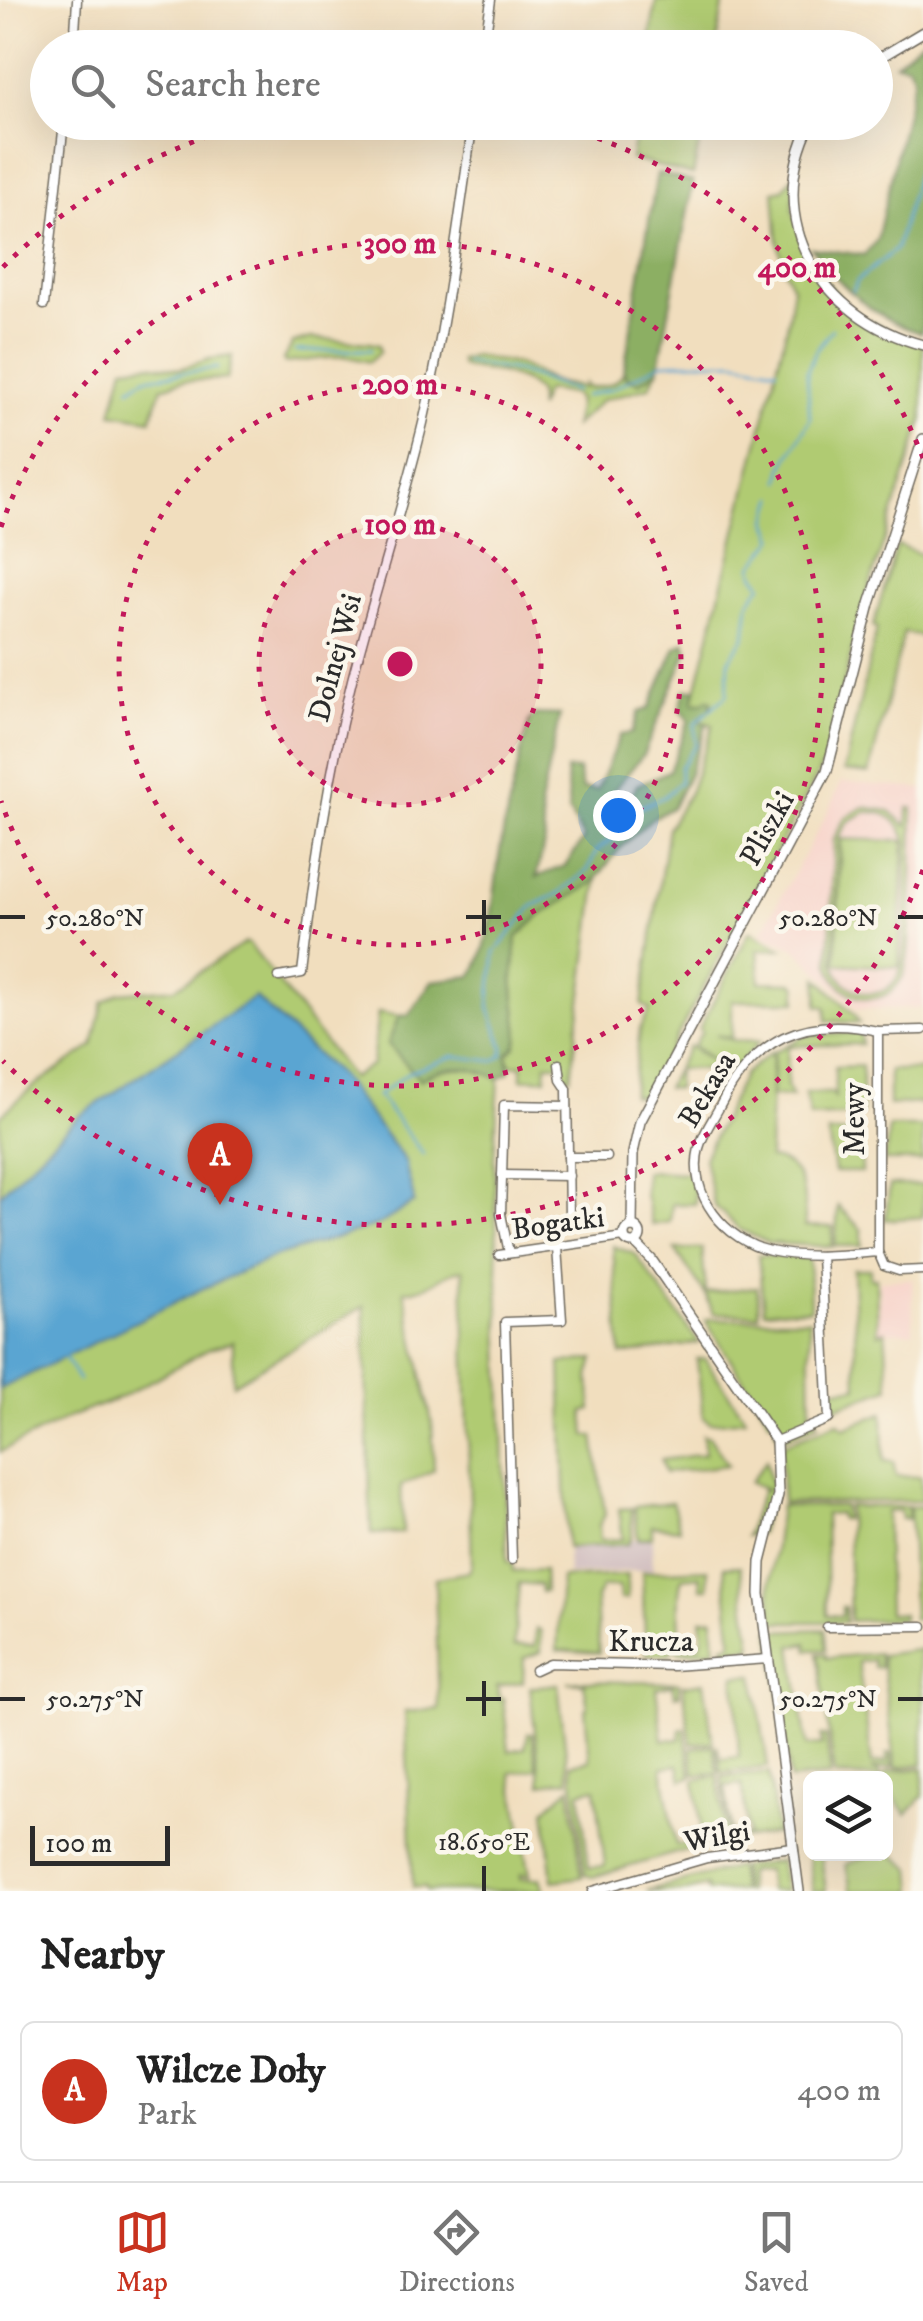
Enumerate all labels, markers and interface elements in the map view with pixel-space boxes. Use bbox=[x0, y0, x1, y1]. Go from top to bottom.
search box bbox=[30, 30, 893, 140]
icon: search bbox=[65, 58, 120, 113]
text: Search here bbox=[145, 61, 321, 109]
text: 300 m bbox=[364, 226, 437, 263]
text: 400 m bbox=[758, 250, 837, 287]
text: 200 m bbox=[362, 367, 438, 404]
text: 100 m bbox=[364, 507, 437, 544]
street label: Dolnej Wsi bbox=[301, 590, 371, 726]
centre of rings bbox=[382, 646, 418, 682]
street label: Pliszki bbox=[733, 785, 803, 873]
your location bbox=[593, 790, 644, 841]
text: 50.280°N bbox=[46, 903, 144, 934]
text: 50.280°N bbox=[779, 903, 877, 934]
street label: Bekasa bbox=[671, 1045, 745, 1135]
street label: Mewy bbox=[837, 1082, 874, 1155]
pin: A bbox=[188, 1122, 252, 1205]
street label: Bogatki bbox=[509, 1199, 607, 1249]
street label: Krucza bbox=[608, 1624, 694, 1661]
text: 50.275°N bbox=[46, 1684, 144, 1715]
text: 50.275°N bbox=[779, 1684, 877, 1715]
map controls bbox=[803, 1771, 893, 1861]
button: layers bbox=[803, 1771, 893, 1861]
street label: Wilgi bbox=[680, 1813, 753, 1861]
scale bar bbox=[30, 1821, 170, 1866]
text: 100 m bbox=[45, 1826, 112, 1861]
text: 18.650°E bbox=[438, 1827, 530, 1858]
text: Nearby bbox=[40, 1930, 164, 1982]
text: Wilcze Doły bbox=[137, 2047, 325, 2095]
text: A bbox=[64, 2071, 85, 2111]
text: 400 m bbox=[797, 2071, 881, 2111]
text: Park bbox=[137, 2095, 197, 2135]
tab: Map bbox=[115, 2205, 170, 2300]
tab: Directions bbox=[399, 2205, 515, 2300]
tab: Saved bbox=[744, 2205, 808, 2300]

